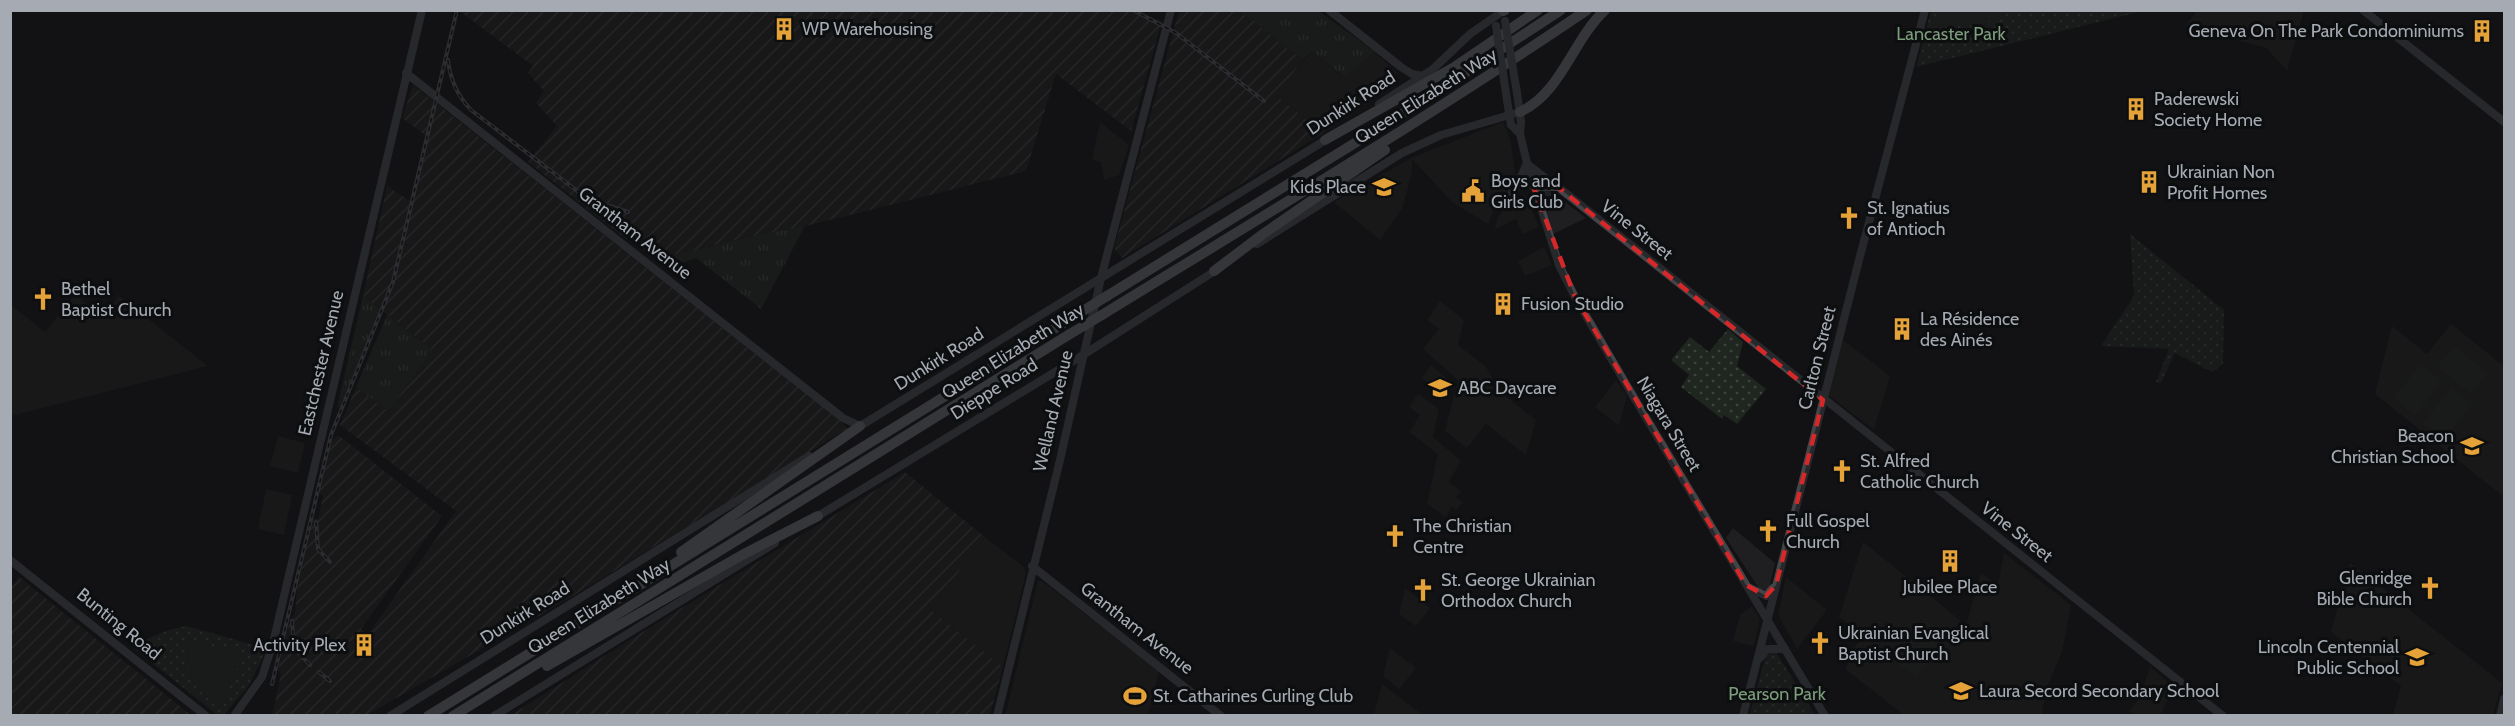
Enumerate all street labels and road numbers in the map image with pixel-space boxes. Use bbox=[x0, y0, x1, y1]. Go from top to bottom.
street label: Queen Elizabeth Way bbox=[1351, 43, 1501, 149]
street label: Dunkirk Road bbox=[1303, 66, 1399, 140]
street label: Grantham Avenue bbox=[574, 182, 696, 284]
street label: Vine Street bbox=[1597, 195, 1677, 265]
street label: Eastchester Avenue bbox=[294, 288, 348, 438]
street label: Queen Elizabeth Way bbox=[938, 298, 1088, 404]
street label: Carlton Street bbox=[1794, 304, 1840, 412]
street label: Dunkirk Road bbox=[890, 323, 988, 395]
street label: Welland Avenue bbox=[1028, 348, 1078, 474]
street label: Dieppe Road bbox=[946, 354, 1042, 424]
street label: Niagara Street bbox=[1632, 372, 1706, 476]
street label: Vine Street bbox=[1977, 497, 2057, 567]
street label: Queen Elizabeth Way bbox=[524, 553, 674, 659]
street label: Dunkirk Road bbox=[476, 577, 574, 649]
street label: Grantham Avenue bbox=[1076, 577, 1198, 679]
street label: Bunting Road bbox=[72, 583, 166, 665]

